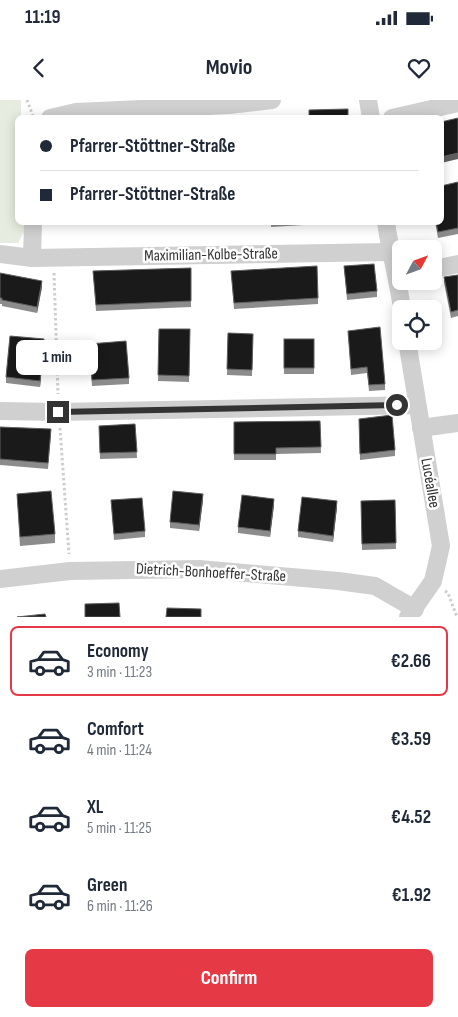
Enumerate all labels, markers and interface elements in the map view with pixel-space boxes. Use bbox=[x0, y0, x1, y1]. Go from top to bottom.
text: 11:19 bbox=[25, 6, 61, 29]
icon: back bbox=[25, 54, 53, 82]
text: Movio bbox=[206, 54, 252, 81]
icon: heart bbox=[405, 54, 433, 82]
text: Pfarrer-Stöttner-Straße bbox=[70, 135, 235, 158]
text: Pfarrer-Stöttner-Straße bbox=[70, 183, 235, 206]
north arrow bbox=[392, 240, 442, 290]
map controls bbox=[392, 240, 442, 350]
street label: Maximilian-Kolbe-Straße bbox=[144, 244, 278, 266]
button: locate bbox=[392, 300, 442, 350]
callout: 1 min bbox=[17, 340, 99, 374]
text: 1 min bbox=[42, 348, 72, 367]
route start bbox=[386, 394, 408, 416]
route end bbox=[47, 401, 69, 423]
street label: Lucéallee bbox=[416, 457, 444, 509]
street label: Dietrich-Bonhoeffer-Straße bbox=[135, 560, 287, 586]
icon: car bbox=[27, 639, 72, 684]
text: Economy bbox=[87, 640, 149, 663]
text: €2.66 bbox=[391, 650, 431, 673]
text: 3 min · 11:23 bbox=[87, 663, 152, 682]
icon: car bbox=[27, 717, 72, 762]
text: Comfort bbox=[87, 718, 144, 741]
text: €3.59 bbox=[391, 728, 431, 751]
text: 4 min · 11:24 bbox=[87, 741, 152, 760]
icon: car bbox=[27, 795, 72, 840]
text: XL bbox=[87, 796, 103, 819]
text: €4.52 bbox=[391, 806, 431, 829]
text: 5 min · 11:25 bbox=[87, 819, 152, 838]
icon: car bbox=[27, 873, 72, 918]
text: Green bbox=[87, 874, 127, 897]
text: €1.92 bbox=[392, 884, 431, 907]
text: 6 min · 11:26 bbox=[87, 897, 153, 916]
button: Confirm bbox=[25, 949, 433, 1007]

